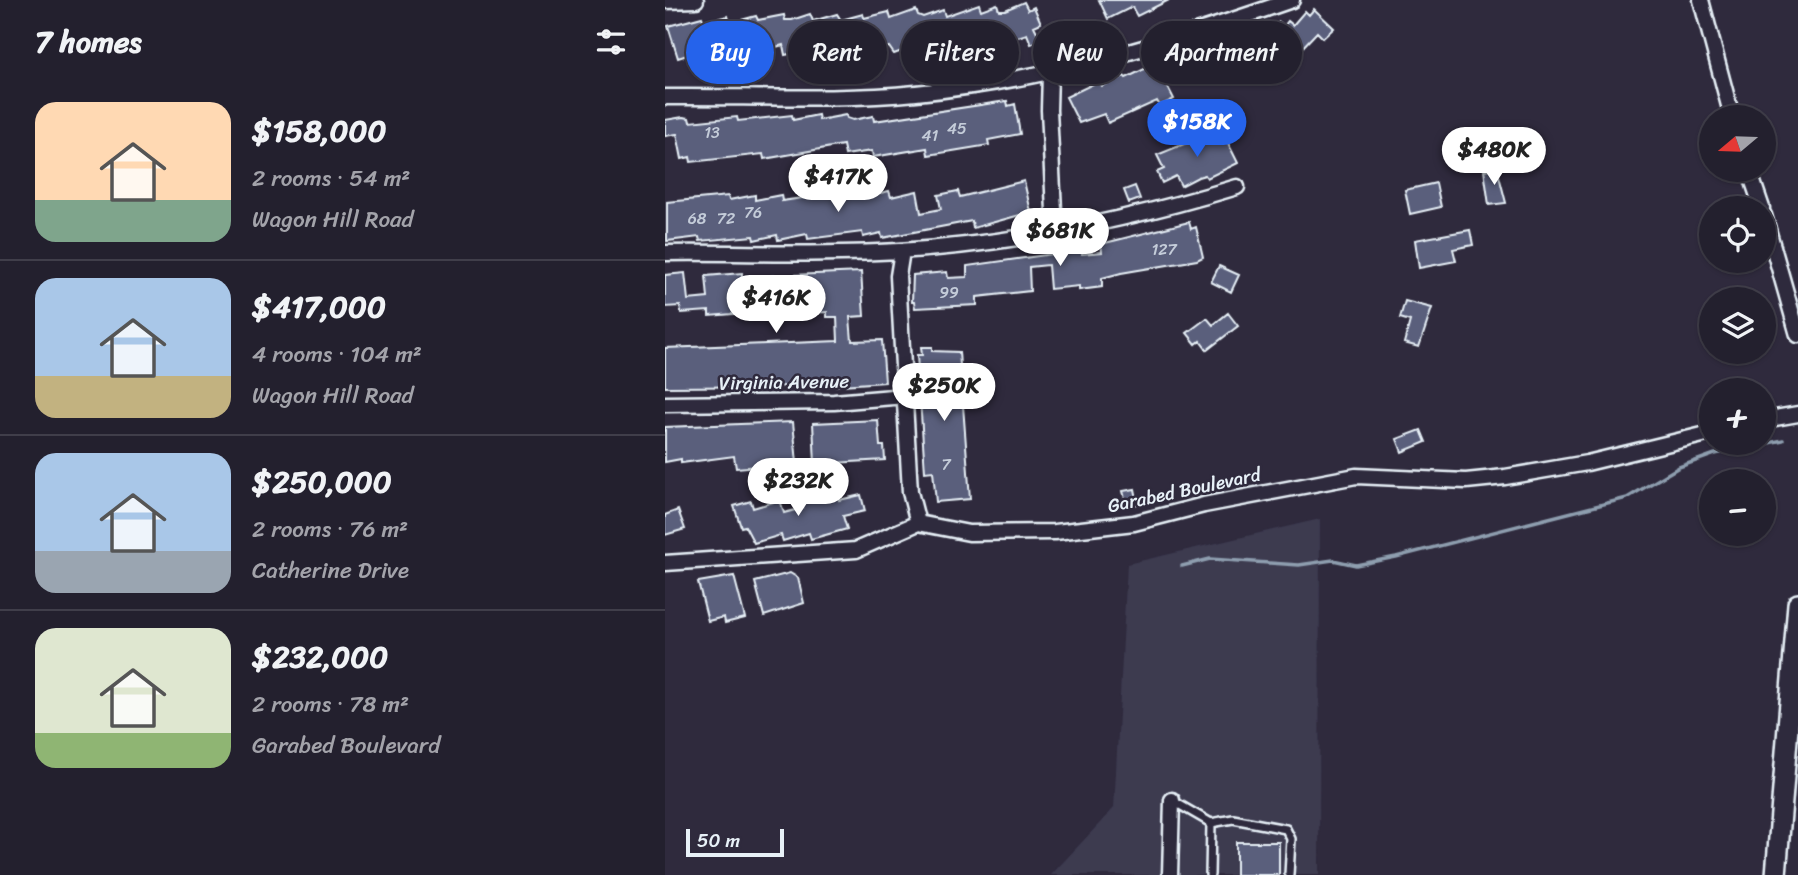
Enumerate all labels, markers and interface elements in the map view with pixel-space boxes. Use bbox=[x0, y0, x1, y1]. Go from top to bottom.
text: 7 homes bbox=[35, 15, 142, 69]
chip: Buy bbox=[686, 21, 774, 84]
chip: Rent bbox=[788, 21, 887, 84]
chip: Filters bbox=[901, 21, 1019, 84]
chip: New bbox=[1033, 21, 1127, 84]
chip: Apartment bbox=[1141, 21, 1302, 84]
icon: filters bbox=[592, 23, 630, 61]
pin: $158K bbox=[1148, 100, 1246, 159]
text: $158K bbox=[1163, 101, 1231, 142]
text: $158,000 bbox=[252, 104, 386, 158]
north arrow bbox=[1699, 105, 1776, 182]
map controls bbox=[1699, 105, 1776, 546]
house number: 45 bbox=[947, 114, 967, 143]
house number: 13 bbox=[704, 118, 720, 147]
house number: 41 bbox=[922, 121, 939, 150]
pin: $480K bbox=[1445, 128, 1543, 187]
text: $480K bbox=[1458, 129, 1530, 170]
icon: home bbox=[91, 130, 175, 214]
pin: $417K bbox=[789, 154, 887, 214]
text: $417K bbox=[805, 156, 871, 197]
text: 2 rooms · 54 m² bbox=[252, 158, 410, 199]
button: locate bbox=[1699, 196, 1776, 273]
house number: 76 bbox=[744, 198, 762, 227]
text: Wagon Hill Road bbox=[252, 199, 414, 240]
house number: 68 bbox=[688, 204, 707, 233]
house number: 72 bbox=[717, 204, 735, 233]
pin: $681K bbox=[1011, 208, 1109, 268]
text: $681K bbox=[1027, 210, 1093, 251]
house number: 127 bbox=[1151, 235, 1177, 264]
pin: $416K bbox=[727, 276, 825, 335]
text: $416K bbox=[743, 277, 809, 318]
house number: 99 bbox=[939, 278, 959, 307]
text: $417,000 bbox=[252, 280, 386, 334]
button: layers bbox=[1699, 287, 1776, 364]
icon: home bbox=[91, 306, 175, 390]
text: 4 rooms · 104 m² bbox=[252, 334, 422, 375]
street label: Virginia Avenue bbox=[718, 364, 850, 400]
pin: $250K bbox=[895, 364, 993, 423]
text: $250K bbox=[908, 365, 980, 406]
text: Wagon Hill Road bbox=[252, 375, 414, 416]
button: + bbox=[1699, 378, 1776, 455]
house number: 7 bbox=[941, 450, 951, 479]
text: $250,000 bbox=[252, 455, 392, 509]
street label: Garabed Boulevard bbox=[1104, 457, 1265, 522]
pin: $232K bbox=[749, 458, 847, 518]
text: $232K bbox=[764, 460, 832, 501]
button: − bbox=[1699, 469, 1776, 546]
icon: home bbox=[91, 481, 175, 565]
text: 2 rooms · 76 m² bbox=[252, 509, 408, 550]
text: Catherine Drive bbox=[252, 550, 409, 591]
text: $232,000 bbox=[252, 630, 388, 684]
icon: home bbox=[91, 656, 175, 740]
text: 2 rooms · 78 m² bbox=[252, 684, 409, 725]
text: Garabed Boulevard bbox=[252, 725, 440, 766]
text: 50 m bbox=[697, 824, 740, 857]
scale bar bbox=[686, 826, 784, 858]

